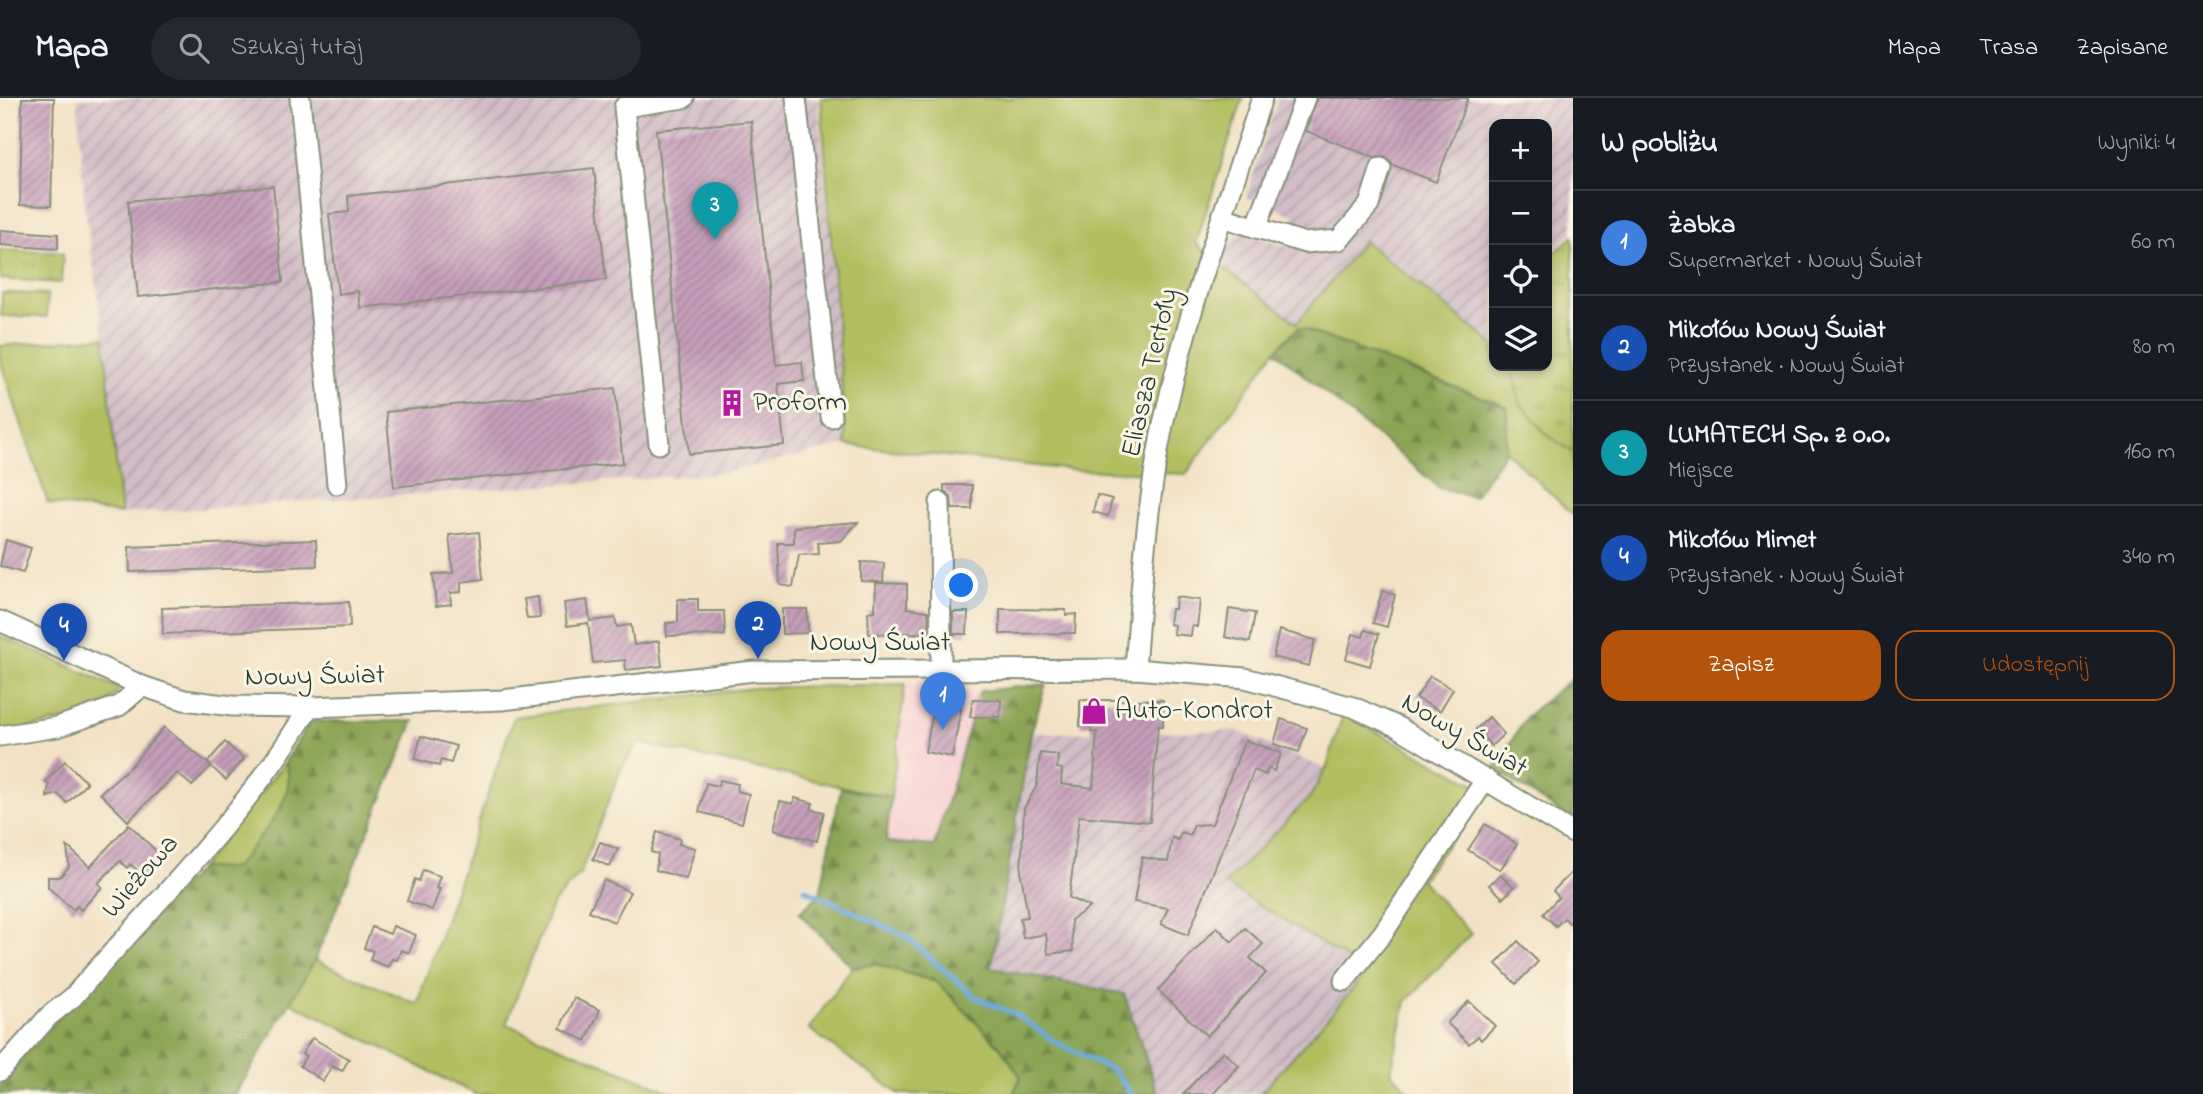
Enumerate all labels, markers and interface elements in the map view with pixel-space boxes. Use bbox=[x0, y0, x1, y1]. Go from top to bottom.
search box bbox=[151, 17, 641, 80]
text: Mapa bbox=[35, 24, 109, 72]
icon: search bbox=[175, 29, 213, 67]
text: Szukaj tutaj bbox=[231, 29, 362, 67]
text: Mapa bbox=[1887, 31, 1941, 66]
text: Trasa bbox=[1979, 31, 2038, 66]
text: Zapisane bbox=[2076, 31, 2168, 66]
map controls bbox=[1489, 119, 1552, 371]
button: + bbox=[1489, 119, 1552, 182]
text: W pobliżu bbox=[1601, 122, 1718, 166]
text: Wyniki: 4 bbox=[2098, 127, 2175, 160]
pin: 3 bbox=[692, 182, 738, 240]
button: − bbox=[1489, 182, 1552, 245]
text: Żabka bbox=[1668, 207, 1735, 245]
text: 1 bbox=[1620, 226, 1628, 259]
text: 60 m bbox=[2131, 226, 2175, 259]
button: locate bbox=[1489, 245, 1552, 308]
text: Supermarket · Nowy Świat bbox=[1668, 245, 1923, 278]
street label: Eliasza Tertoły bbox=[1112, 284, 1190, 462]
button: layers bbox=[1489, 308, 1552, 371]
text: Mikołów Nowy Świat bbox=[1668, 312, 1886, 350]
text: 2 bbox=[1618, 331, 1630, 364]
text: 80 m bbox=[2133, 331, 2175, 364]
text: Przystanek · Nowy Świat bbox=[1668, 350, 1905, 383]
place label: Proform bbox=[753, 383, 847, 424]
building icon: Proform bbox=[717, 388, 747, 418]
text: LUMATECH Sp. z o.o. bbox=[1668, 417, 1890, 455]
text: 3 bbox=[1619, 436, 1629, 469]
text: 160 m bbox=[2124, 436, 2175, 469]
text: Miejsce bbox=[1668, 455, 1733, 488]
text: Mikołów Mimet bbox=[1668, 522, 1817, 560]
text: 4 bbox=[1619, 541, 1629, 574]
text: 340 m bbox=[2122, 541, 2175, 574]
text: Przystanek · Nowy Świat bbox=[1668, 560, 1905, 593]
your location bbox=[944, 568, 978, 602]
pin: 2 bbox=[735, 601, 781, 659]
pin: 4 bbox=[41, 603, 87, 661]
street label: Nowy Świat bbox=[810, 623, 950, 664]
button: Zapisz bbox=[1601, 630, 1881, 701]
button: Udostępnij bbox=[1895, 630, 2175, 701]
street label: Nowy Świat bbox=[244, 655, 386, 699]
pin: 1 bbox=[920, 672, 966, 730]
street label: Nowy Świat bbox=[1393, 683, 1535, 789]
place label: Auto-Kondrot bbox=[1115, 691, 1273, 732]
shop icon: Auto-Kondrot bbox=[1079, 696, 1109, 726]
street label: Wieżowa bbox=[93, 826, 189, 928]

